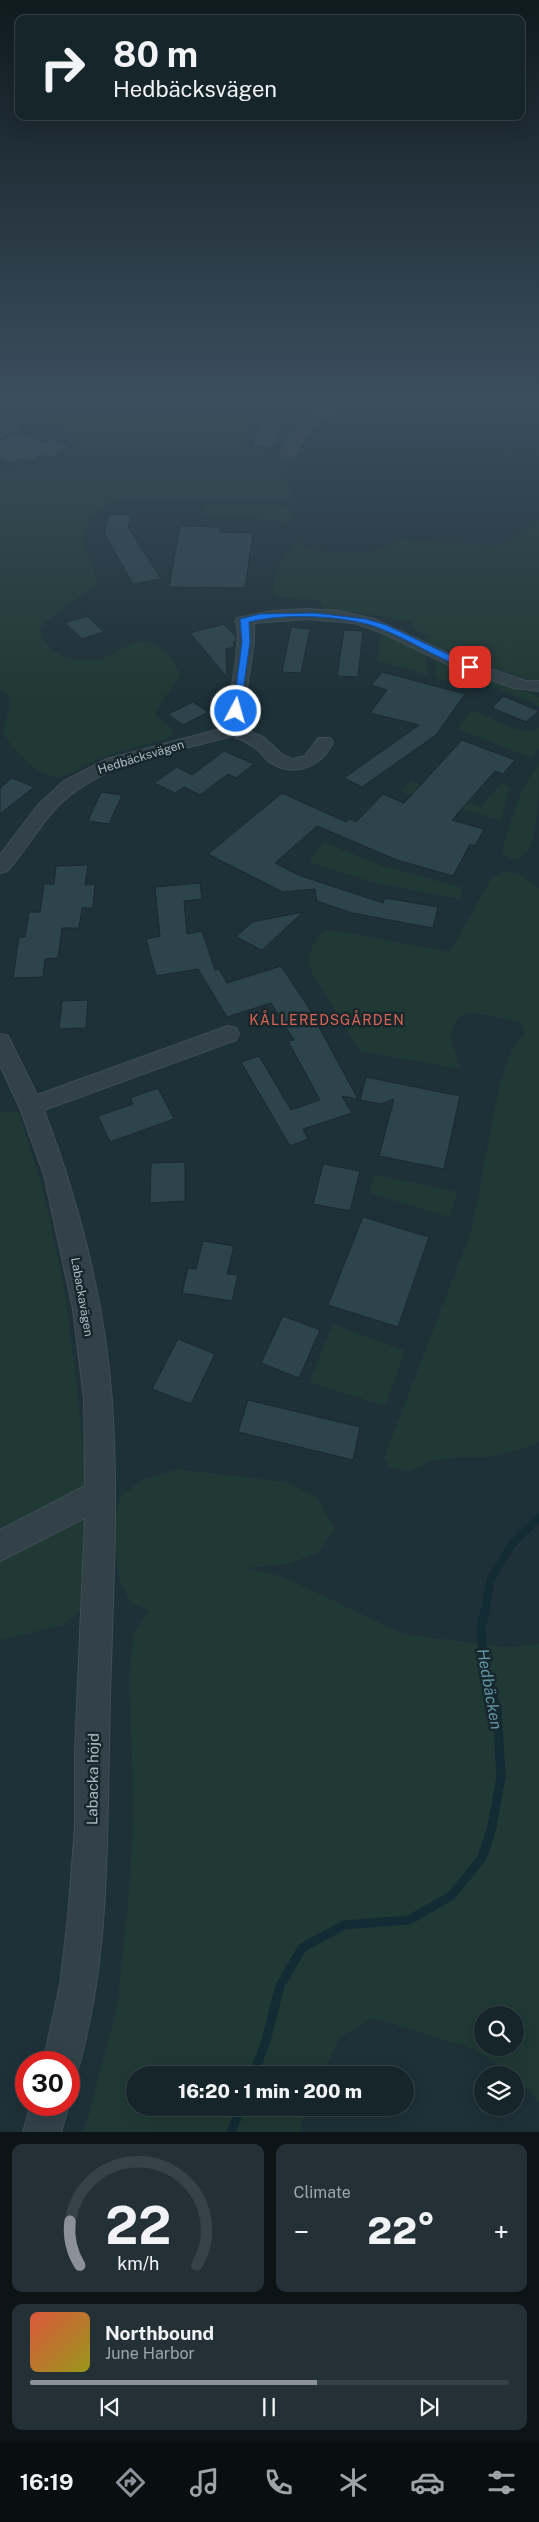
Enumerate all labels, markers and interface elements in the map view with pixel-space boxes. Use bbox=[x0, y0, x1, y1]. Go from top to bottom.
text: 80 m bbox=[113, 34, 198, 75]
icon: right bbox=[30, 35, 95, 100]
text: Hedbäcksvägen bbox=[113, 76, 277, 102]
pin bbox=[449, 646, 491, 688]
icon: arrive bbox=[456, 653, 484, 681]
position arrow bbox=[209, 684, 261, 736]
street label: Hedbäcksvägen bbox=[96, 737, 186, 777]
district label: KÅLLEREDSGÅRDEN bbox=[249, 1010, 405, 1028]
street label: Labackavägen bbox=[68, 1256, 96, 1338]
water label: Hedbäcken bbox=[473, 1647, 506, 1731]
street label: Labacka höjd bbox=[83, 1733, 102, 1825]
map controls bbox=[474, 2006, 524, 2116]
button: search bbox=[474, 2006, 524, 2056]
speed limit sign: 30 bbox=[15, 2051, 80, 2116]
button: layers bbox=[474, 2066, 524, 2116]
text: 16:20 · 1 min · 200 m bbox=[178, 2080, 362, 2102]
text: Climate bbox=[294, 2183, 351, 2202]
text: 22 bbox=[105, 2195, 171, 2256]
text: 22° bbox=[367, 2208, 435, 2253]
text: − bbox=[294, 2215, 309, 2248]
text: + bbox=[493, 2215, 509, 2248]
text: km/h bbox=[117, 2253, 159, 2274]
text: Northbound bbox=[105, 2322, 214, 2344]
text: June Harbor bbox=[105, 2344, 195, 2363]
icon: previous bbox=[96, 2393, 124, 2421]
icon: pause bbox=[255, 2393, 283, 2421]
icon: next bbox=[415, 2393, 443, 2421]
icon: directions bbox=[113, 2465, 148, 2500]
icon: music bbox=[187, 2465, 222, 2500]
icon: phone bbox=[261, 2465, 296, 2500]
icon: climate bbox=[336, 2465, 371, 2500]
icon: car bbox=[410, 2465, 445, 2500]
icon: filters bbox=[484, 2465, 519, 2500]
text: 16:19 bbox=[20, 2469, 73, 2495]

